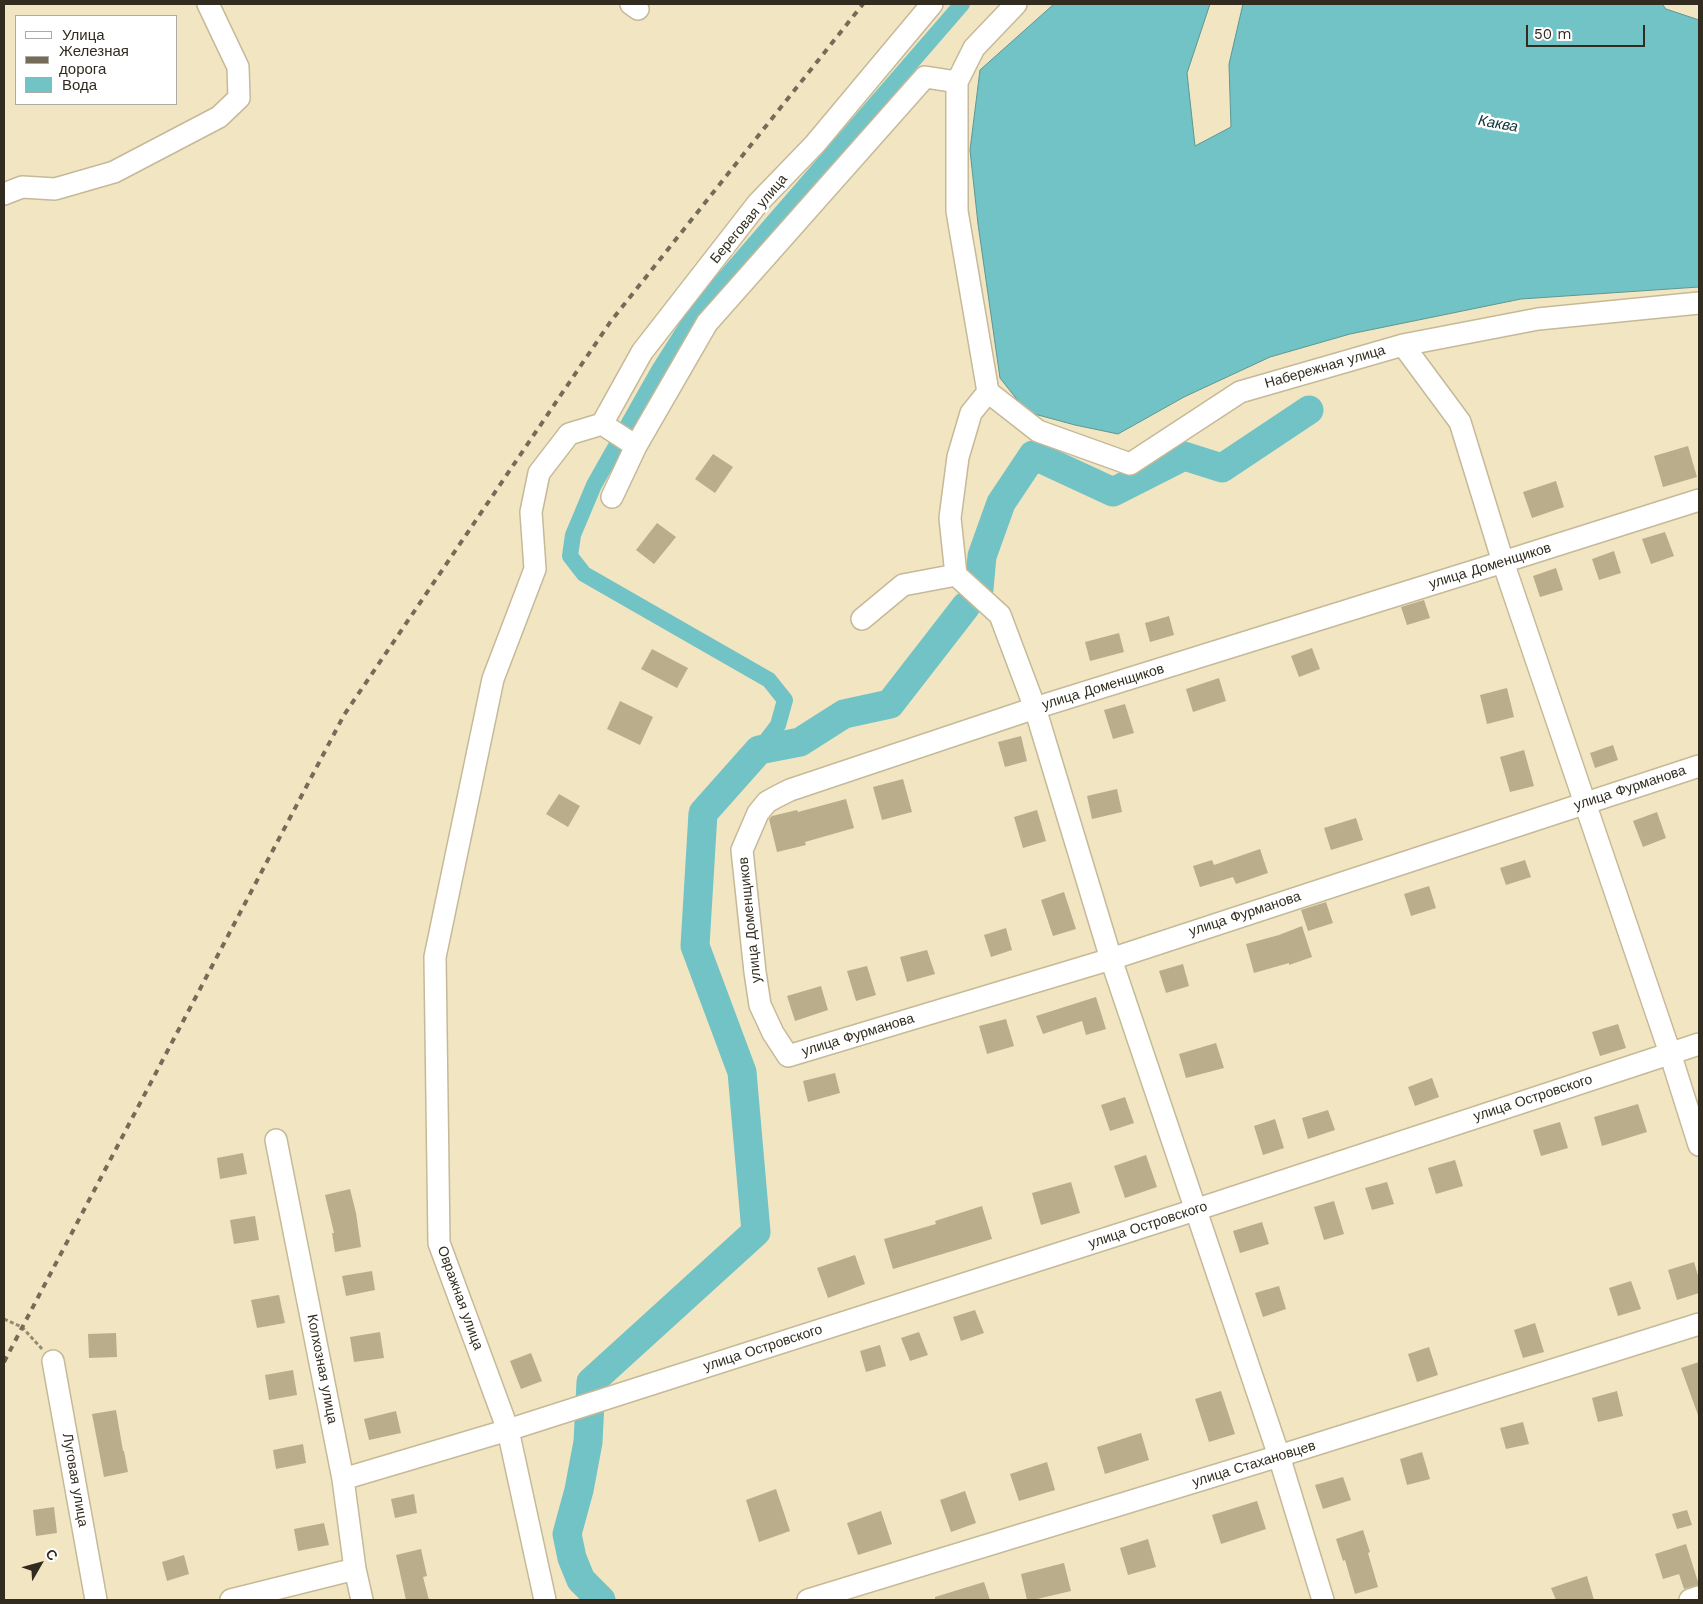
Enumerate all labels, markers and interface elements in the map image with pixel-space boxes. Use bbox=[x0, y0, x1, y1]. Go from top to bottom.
legend bbox=[15, 15, 178, 105]
scale bar bbox=[1528, 15, 1647, 47]
text: 50 m bbox=[1534, 25, 1571, 43]
text: Улица bbox=[62, 26, 105, 44]
text: Железная дорога bbox=[59, 42, 129, 78]
text: Вода bbox=[62, 76, 97, 94]
water label: Каква bbox=[1477, 112, 1519, 136]
street label: Береговая улица bbox=[707, 171, 791, 267]
street label: Набережная улица bbox=[1263, 342, 1387, 392]
street label: улица Доменщиков bbox=[1427, 539, 1553, 593]
street label: улица Доменщиков bbox=[1040, 660, 1166, 714]
street label: улица Фурманова bbox=[1572, 762, 1688, 814]
street label: улица Доменщиков bbox=[735, 856, 765, 984]
street label: улица Фурманова bbox=[1187, 888, 1303, 940]
street label: улица Фурманова bbox=[800, 1010, 916, 1060]
street label: улица Островского bbox=[1471, 1071, 1595, 1125]
street label: улица Островского bbox=[1086, 1198, 1210, 1252]
street label: Овражная улица bbox=[433, 1244, 487, 1352]
street label: Колхозная улица bbox=[303, 1313, 341, 1425]
street label: улица Островского bbox=[701, 1321, 825, 1375]
street label: Луговая улица bbox=[58, 1432, 92, 1528]
street label: улица Стахановцев bbox=[1190, 1437, 1318, 1491]
north arrow bbox=[15, 1539, 65, 1589]
text: С bbox=[42, 1546, 61, 1564]

